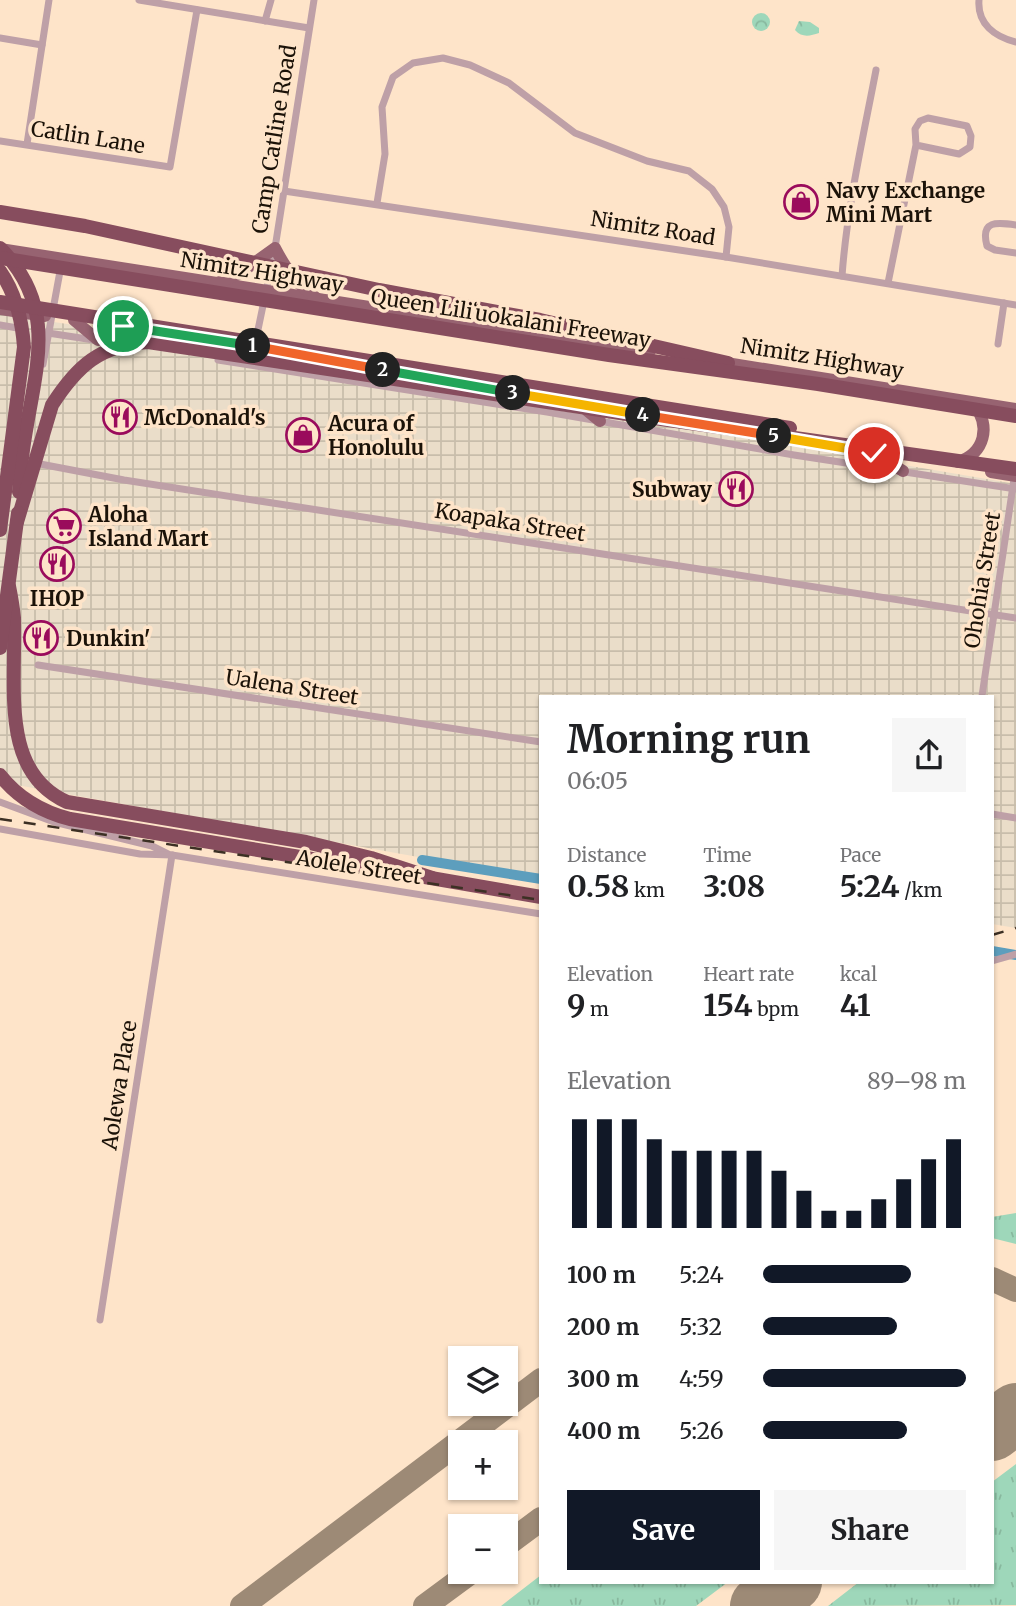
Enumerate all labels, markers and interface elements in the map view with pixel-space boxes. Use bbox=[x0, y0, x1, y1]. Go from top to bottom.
street label: Camp Catline Road bbox=[246, 42, 302, 235]
street label: Catlin Lane bbox=[29, 115, 147, 159]
place label: Navy Exchange Mini Mart bbox=[826, 177, 985, 228]
shop icon: Navy Exchange Mini Mart bbox=[782, 183, 820, 221]
street label: Nimitz Road bbox=[589, 205, 718, 251]
street label: Nimitz Highway bbox=[179, 246, 346, 298]
street label: Queen Liliʻuokalani Freeway bbox=[369, 283, 654, 354]
pin bbox=[93, 296, 153, 356]
icon: arrive bbox=[104, 307, 142, 345]
pin: 1 bbox=[236, 328, 270, 364]
street label: Nimitz Highway bbox=[739, 332, 906, 384]
text: 1 bbox=[248, 333, 257, 357]
pin: 2 bbox=[366, 352, 400, 388]
text: 2 bbox=[377, 357, 388, 381]
pin: 3 bbox=[496, 376, 530, 410]
text: 3 bbox=[507, 380, 518, 404]
restaurant icon: McDonald's bbox=[101, 398, 139, 436]
pin: 4 bbox=[626, 398, 660, 432]
text: 4 bbox=[636, 402, 649, 426]
place label: McDonald's bbox=[144, 404, 266, 431]
place label: Acura of Honolulu bbox=[327, 410, 424, 461]
shop icon: Acura of Honolulu bbox=[284, 416, 322, 454]
pin: 5 bbox=[756, 418, 792, 453]
text: 5 bbox=[768, 423, 779, 447]
pin bbox=[844, 423, 904, 483]
icon: check bbox=[855, 434, 893, 472]
restaurant icon: Subway bbox=[717, 470, 755, 508]
place label: Subway bbox=[632, 476, 713, 503]
street label: Koapaka Street bbox=[433, 497, 587, 547]
place label: Aloha Island Mart bbox=[87, 501, 209, 552]
supermarket icon: Aloha Island Mart bbox=[45, 507, 83, 545]
street label: Ohohia Street bbox=[958, 510, 1006, 650]
restaurant icon: IHOP bbox=[38, 545, 76, 583]
place label: IHOP bbox=[30, 585, 84, 612]
restaurant icon: Dunkin' bbox=[22, 619, 60, 657]
place label: Dunkin' bbox=[66, 625, 150, 652]
street label: Ualena Street bbox=[224, 663, 360, 711]
text: Morning run bbox=[567, 716, 810, 763]
button: share bbox=[892, 718, 966, 792]
text: 06:05 bbox=[567, 766, 628, 795]
text: Distance bbox=[567, 843, 646, 867]
text: Time bbox=[703, 843, 752, 867]
text: Pace bbox=[840, 843, 881, 867]
street label: Aolele Street bbox=[293, 844, 424, 890]
text: 0.58 bbox=[567, 867, 629, 905]
text: 3:08 bbox=[703, 867, 765, 905]
text: 5:24 bbox=[840, 867, 900, 905]
text: km bbox=[629, 878, 665, 902]
text: /km bbox=[900, 878, 942, 902]
text: Elevation bbox=[567, 962, 653, 986]
text: Heart rate bbox=[703, 962, 794, 986]
text: kcal bbox=[840, 962, 877, 986]
text: 9 bbox=[567, 986, 586, 1024]
text: 154 bbox=[703, 986, 753, 1024]
text: 41 bbox=[840, 986, 871, 1024]
text: m bbox=[586, 997, 609, 1021]
text: bpm bbox=[753, 997, 799, 1021]
street label: Aolewa Place bbox=[95, 1018, 143, 1153]
text: Elevation bbox=[567, 1066, 671, 1095]
text: 89–98 m bbox=[867, 1066, 966, 1095]
text: 100 m bbox=[567, 1260, 636, 1289]
text: 5:24 bbox=[679, 1260, 724, 1289]
text: 200 m bbox=[567, 1312, 639, 1341]
text: 5:32 bbox=[679, 1312, 722, 1341]
map controls bbox=[448, 1346, 518, 1584]
button: layers bbox=[448, 1346, 518, 1416]
text: 300 m bbox=[567, 1364, 639, 1393]
text: 4:59 bbox=[679, 1364, 724, 1393]
text: 400 m bbox=[567, 1416, 641, 1445]
text: 5:26 bbox=[679, 1416, 724, 1445]
button: + bbox=[448, 1430, 518, 1500]
button: Save bbox=[567, 1490, 760, 1570]
button: Share bbox=[774, 1490, 966, 1570]
button: − bbox=[448, 1514, 518, 1584]

